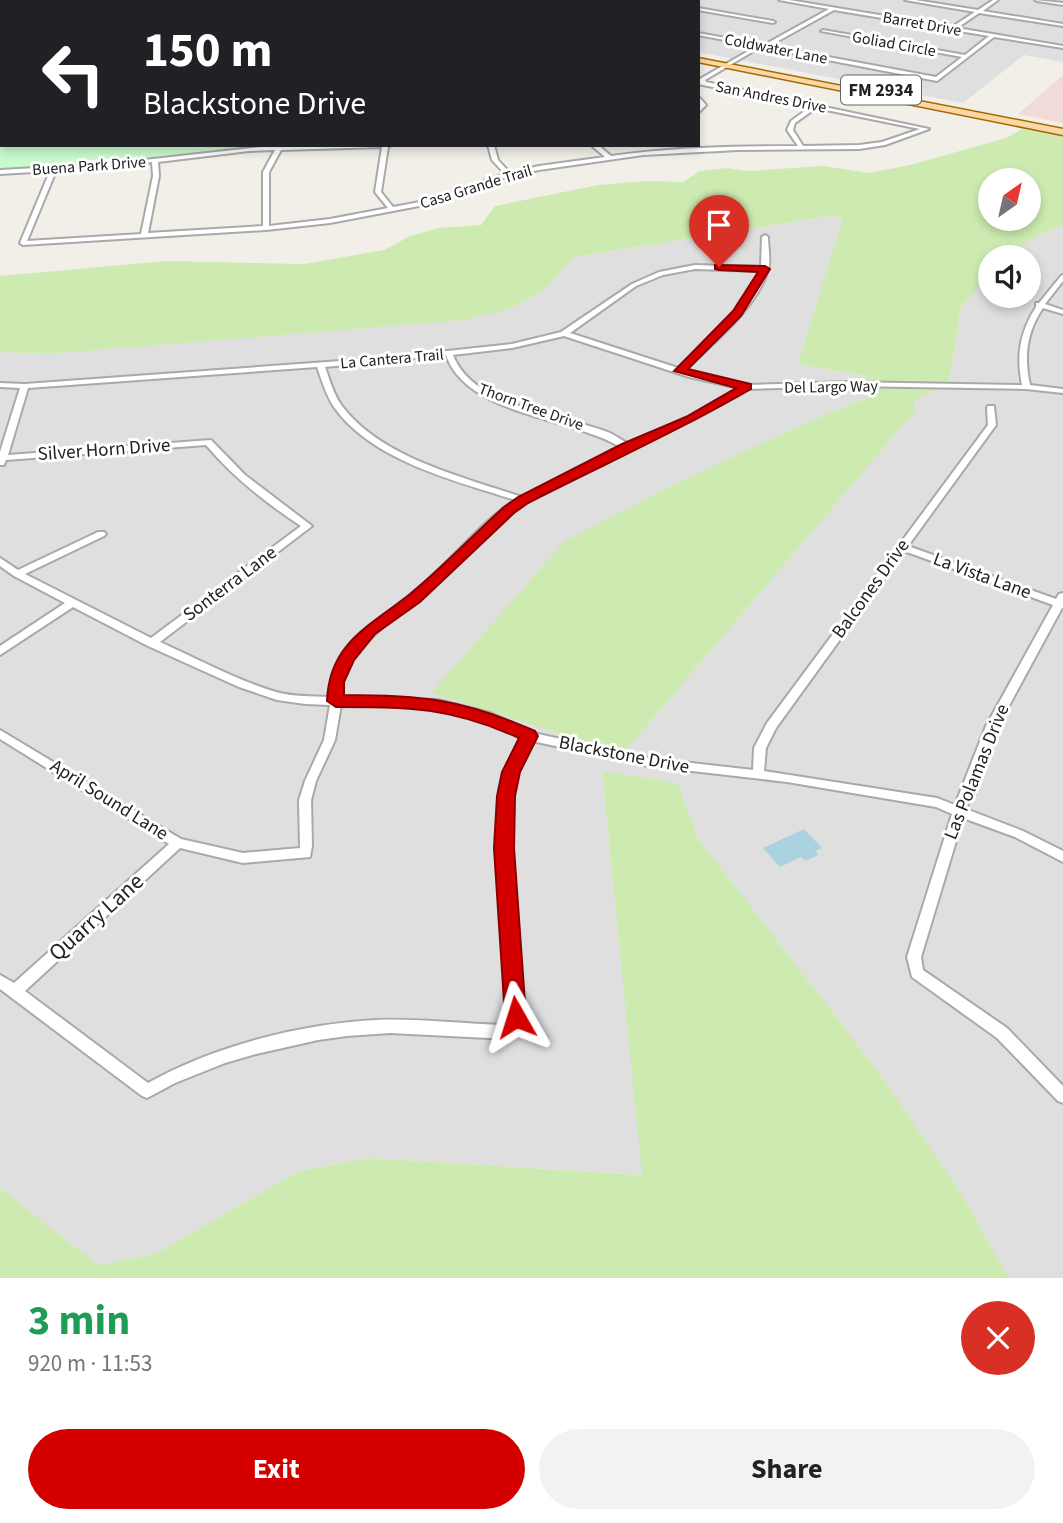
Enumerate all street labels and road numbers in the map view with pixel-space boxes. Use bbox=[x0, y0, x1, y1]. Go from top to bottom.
street label: Barret Drive bbox=[881, 6, 963, 42]
street label: Goliad Circle bbox=[850, 26, 938, 62]
street label: Coldwater Lane bbox=[723, 28, 829, 70]
street label: San Andres Drive bbox=[714, 75, 829, 119]
road number: FM 2934 bbox=[841, 76, 921, 104]
street label: Buena Park Drive bbox=[31, 151, 147, 181]
street label: Casa Grande Trail bbox=[417, 160, 535, 214]
street label: La Cantera Trail bbox=[339, 344, 445, 374]
street label: Del Largo Way bbox=[784, 375, 879, 399]
street label: Thorn Tree Drive bbox=[475, 378, 587, 436]
street label: Silver Horn Drive bbox=[37, 432, 171, 468]
street label: Balcones Drive bbox=[826, 534, 916, 644]
street label: Sonterra Lane bbox=[177, 540, 283, 628]
street label: La Vista Lane bbox=[929, 546, 1035, 606]
street label: Las Polamas Drive bbox=[938, 700, 1016, 844]
street label: Blackstone Drive bbox=[556, 729, 692, 781]
street label: April Sound Lane bbox=[45, 753, 173, 847]
street label: Quarry Lane bbox=[41, 865, 151, 969]

